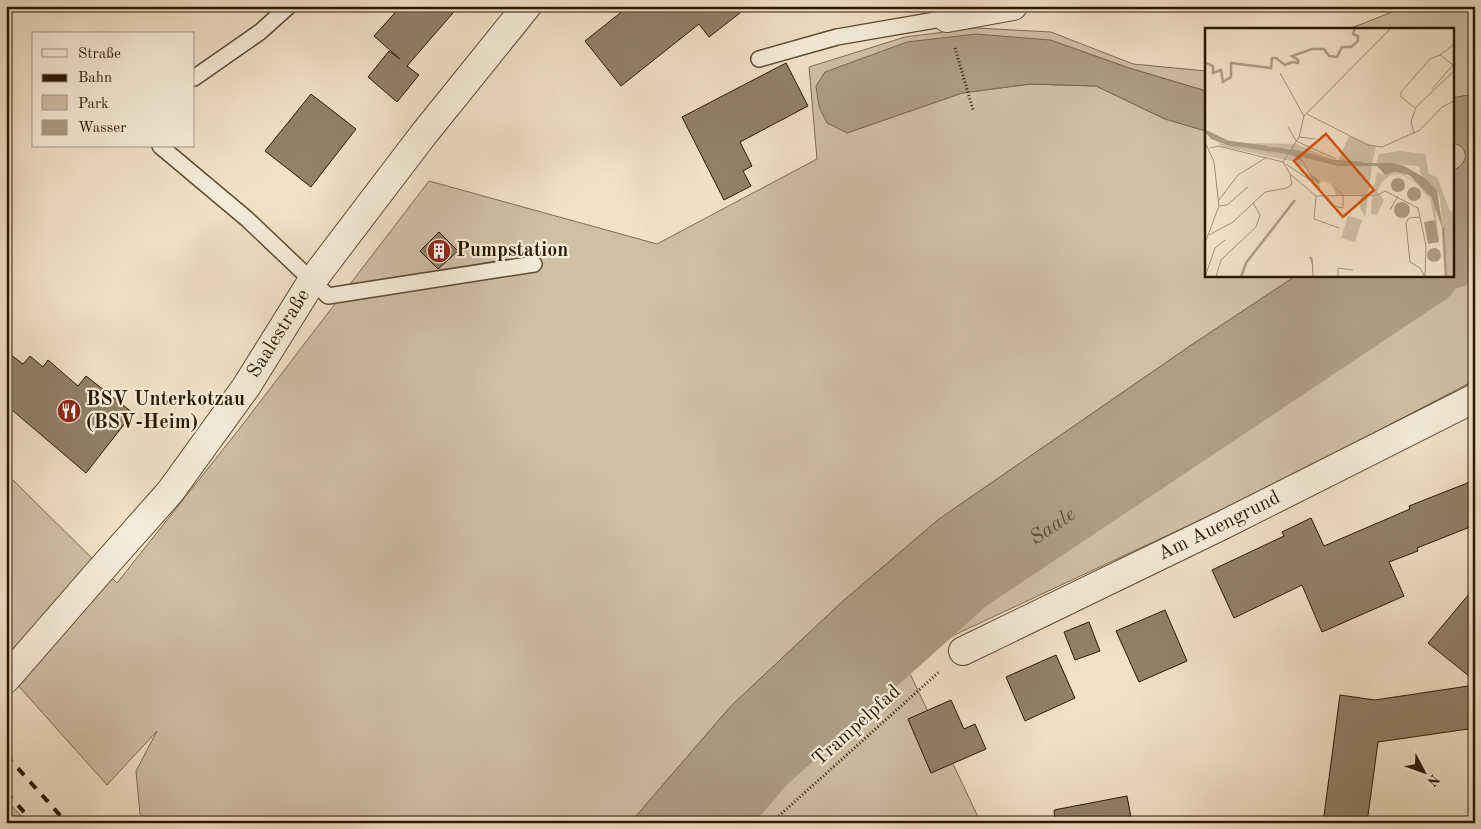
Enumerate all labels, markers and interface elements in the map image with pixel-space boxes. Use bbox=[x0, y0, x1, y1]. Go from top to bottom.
inset map bbox=[1205, 28, 1454, 276]
legend bbox=[32, 32, 195, 148]
text: Straße bbox=[78, 47, 121, 62]
text: Bahn bbox=[78, 71, 112, 86]
text: Park bbox=[78, 97, 109, 112]
text: Wasser bbox=[78, 121, 126, 136]
building icon: Pumpstation bbox=[426, 238, 452, 264]
place label: Pumpstation bbox=[456, 241, 568, 261]
street label: Saalestraße bbox=[244, 286, 314, 382]
place label: BSV Unterkotzau (BSV-Heim) bbox=[86, 390, 245, 433]
restaurant icon: BSV Unterkotzau (BSV-Heim) bbox=[56, 398, 82, 424]
street label: Am Auengrund bbox=[1155, 488, 1284, 565]
water label: Saale bbox=[1026, 504, 1079, 549]
street label: Trampelpfad bbox=[809, 682, 905, 770]
north arrow bbox=[1398, 746, 1448, 796]
text: N bbox=[1424, 771, 1442, 789]

